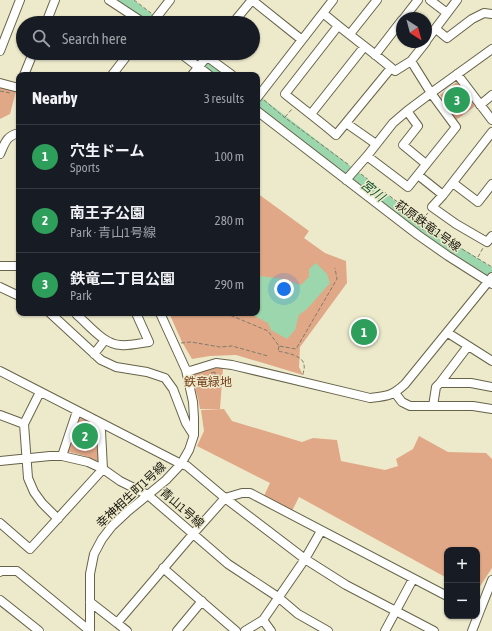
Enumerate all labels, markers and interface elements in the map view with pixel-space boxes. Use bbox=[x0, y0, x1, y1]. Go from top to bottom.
north arrow bbox=[396, 12, 432, 48]
search box bbox=[16, 16, 260, 60]
icon: search bbox=[30, 27, 52, 49]
text: Search here bbox=[62, 30, 127, 47]
pin: 3 bbox=[444, 85, 470, 115]
text: Nearby bbox=[32, 88, 78, 108]
text: 3 results bbox=[204, 91, 244, 106]
text: 穴生ドーム bbox=[70, 142, 145, 159]
text: 1 bbox=[42, 149, 48, 164]
text: 100 m bbox=[215, 149, 244, 164]
text: Sports bbox=[70, 160, 100, 175]
water label: 宮川 bbox=[358, 176, 389, 206]
street label: 萩原鉄竜1号線 bbox=[392, 198, 464, 254]
text: 南王子公園 bbox=[70, 204, 145, 221]
text: 2 bbox=[42, 213, 48, 228]
text: 280 m bbox=[215, 213, 244, 228]
text: Park · 青山1号線 bbox=[70, 225, 156, 240]
text: 鉄竜二丁目公園 bbox=[70, 270, 175, 287]
text: 3 bbox=[42, 277, 48, 292]
text: 290 m bbox=[215, 277, 244, 292]
your location bbox=[274, 279, 294, 299]
text: Park bbox=[70, 288, 92, 303]
pin: 1 bbox=[351, 317, 377, 347]
park label: 鉄竜緑地 bbox=[184, 375, 232, 389]
pin: 2 bbox=[72, 421, 98, 451]
street label: 幸神相生町1号線 bbox=[93, 459, 169, 531]
street label: 青山1号線 bbox=[157, 485, 207, 531]
map controls bbox=[444, 547, 480, 619]
button: + bbox=[444, 547, 480, 583]
button: − bbox=[444, 583, 480, 619]

